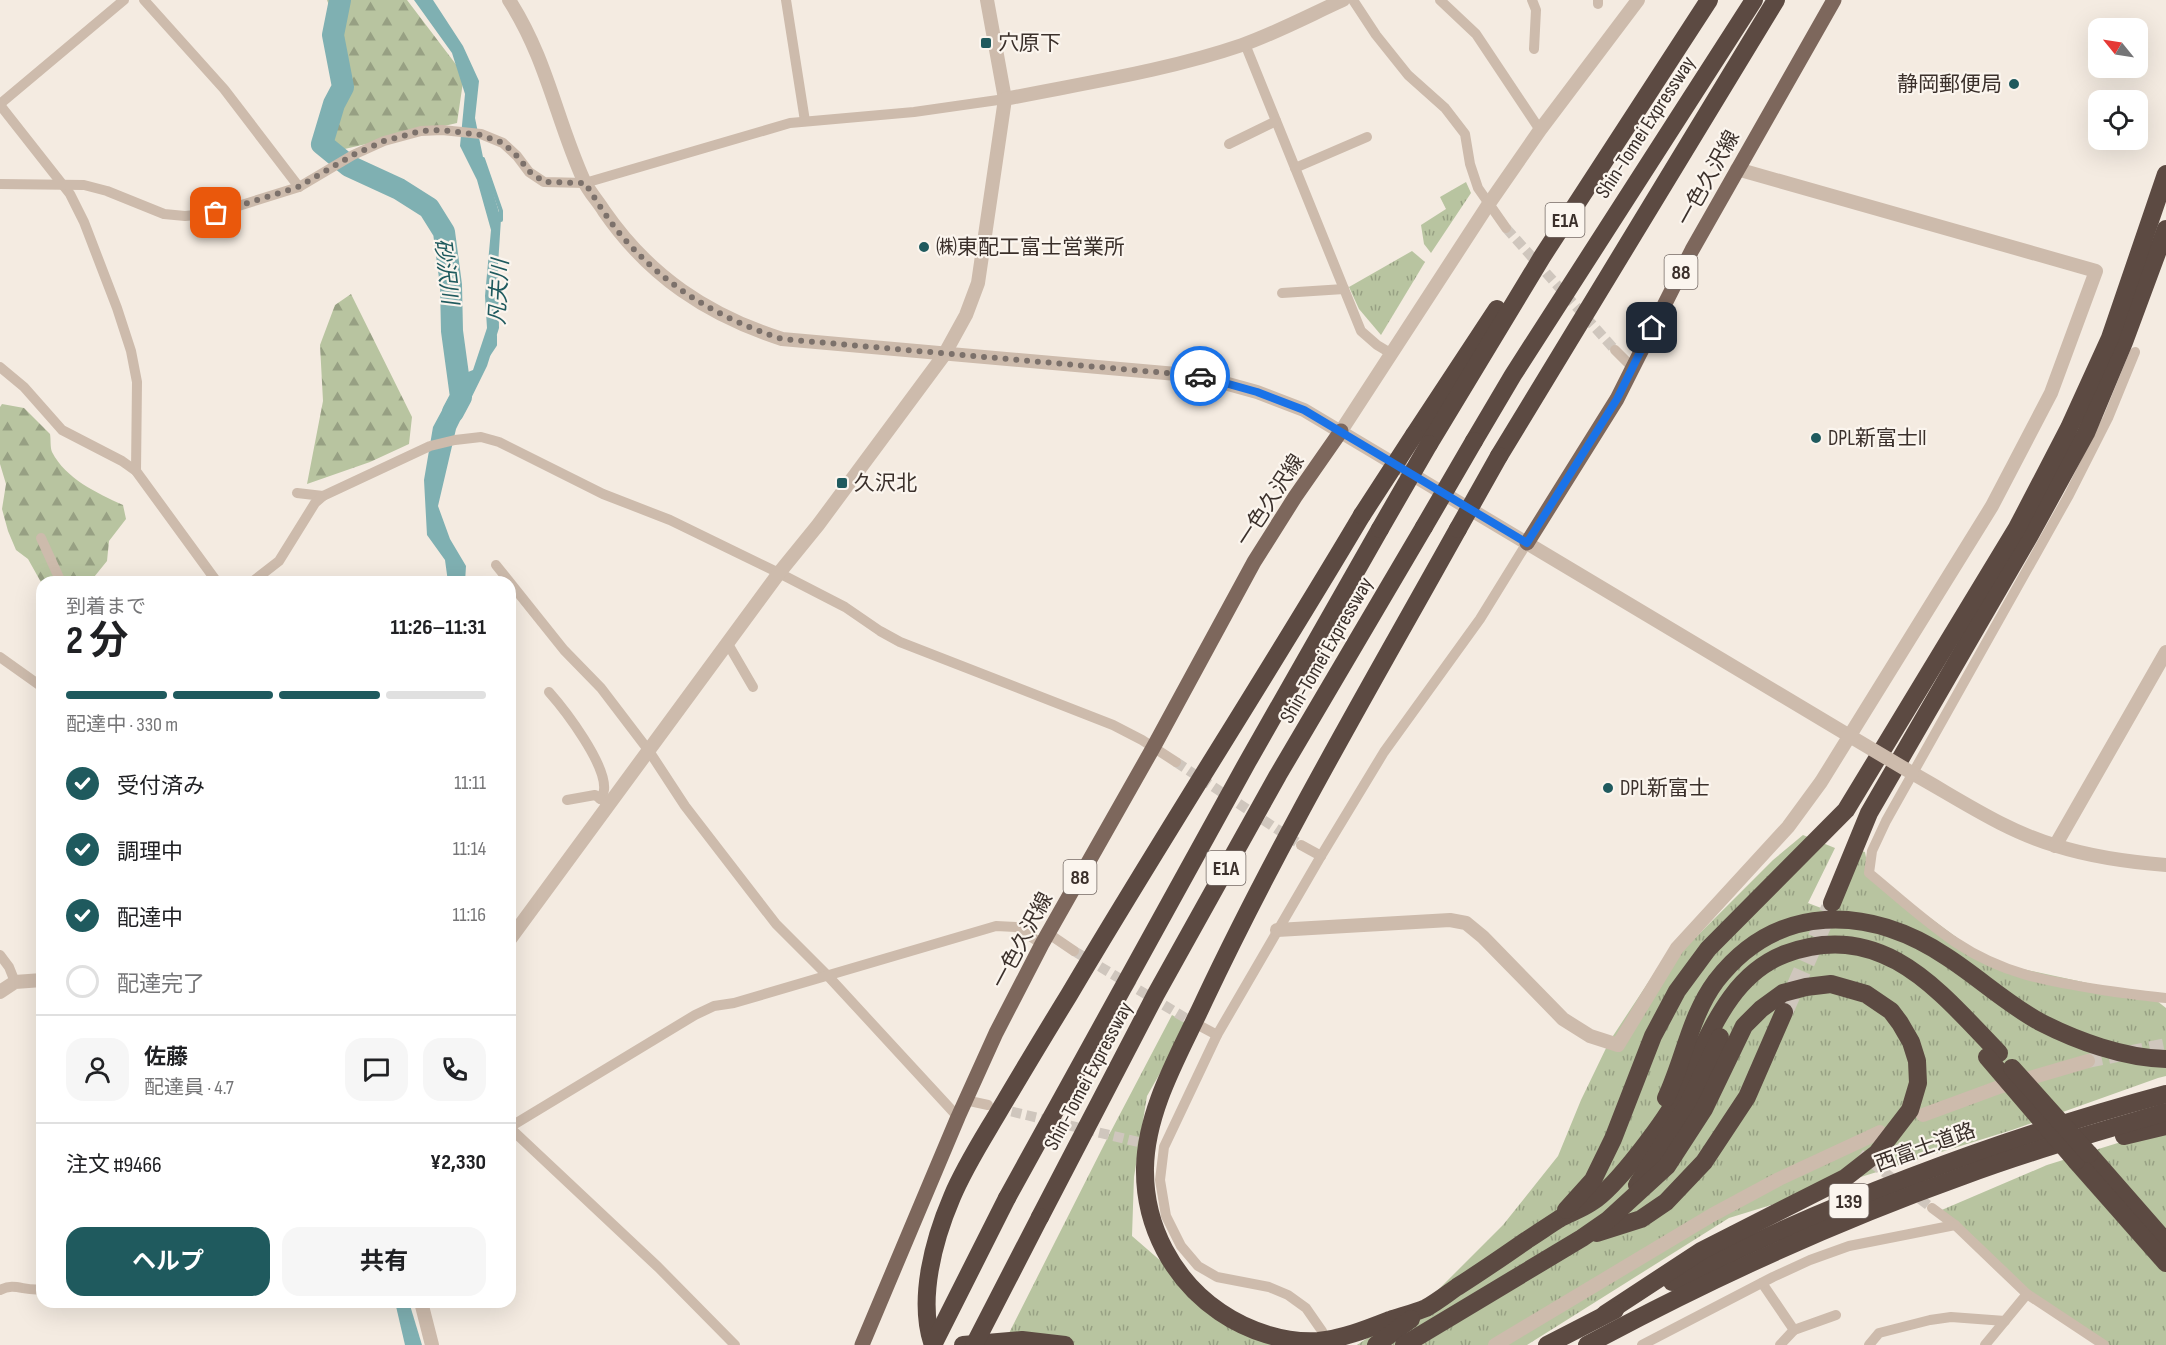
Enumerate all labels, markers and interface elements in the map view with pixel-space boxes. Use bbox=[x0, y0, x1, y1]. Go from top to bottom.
north arrow bbox=[2088, 18, 2148, 78]
map controls bbox=[2088, 18, 2148, 150]
place label: 穴原下 bbox=[998, 31, 1061, 56]
marker: 穴原下 bbox=[979, 36, 993, 50]
street label: Shin-Tomei Expressway bbox=[1590, 52, 1701, 203]
place label: 静岡郵便局 bbox=[1897, 72, 2002, 97]
marker: 静岡郵便局 bbox=[2007, 77, 2021, 91]
button: locate bbox=[2088, 90, 2148, 150]
street label: 一色久沢線 bbox=[1672, 126, 1745, 230]
pin bbox=[190, 187, 241, 238]
icon: bag bbox=[199, 196, 232, 229]
road number: E1A bbox=[1546, 203, 1584, 237]
place label: ㈱東配工富士営業所 bbox=[936, 235, 1125, 260]
water label: 砂沢川 bbox=[428, 237, 463, 308]
marker: ㈱東配工富士営業所 bbox=[917, 240, 931, 254]
road number: 88 bbox=[1664, 255, 1698, 289]
water label: 凡夫川 bbox=[484, 256, 515, 326]
pin bbox=[1626, 302, 1677, 353]
icon: home bbox=[1635, 311, 1668, 344]
courier bbox=[1170, 346, 1230, 406]
icon: car bbox=[1184, 360, 1217, 393]
place label: DPL新富士II bbox=[1828, 426, 1926, 451]
marker: DPL新富士II bbox=[1809, 431, 1823, 445]
street label: 一色久沢線 bbox=[1231, 449, 1309, 551]
place label: 久沢北 bbox=[854, 471, 917, 496]
marker: 久沢北 bbox=[835, 476, 849, 490]
street label: Shin-Tomei Expressway bbox=[1275, 573, 1378, 728]
text: 到着まで bbox=[66, 595, 146, 619]
text: 11:26–11:31 bbox=[390, 614, 486, 641]
text: 2 分 bbox=[66, 618, 128, 665]
text: 配達中 · 330 m bbox=[66, 713, 178, 737]
icon: check bbox=[66, 767, 99, 800]
text: 11:11 bbox=[454, 771, 486, 795]
text: 受付済み bbox=[117, 773, 205, 800]
place label: DPL新富士 bbox=[1620, 776, 1710, 801]
marker: DPL新富士 bbox=[1601, 781, 1615, 795]
icon: check bbox=[66, 833, 99, 866]
text: 11:14 bbox=[453, 837, 486, 861]
text: 調理中 bbox=[117, 839, 183, 866]
road number: E1A bbox=[1206, 851, 1246, 885]
road number: 88 bbox=[1064, 860, 1096, 894]
street label: 一色久沢線 bbox=[987, 888, 1058, 992]
icon: check bbox=[66, 899, 99, 932]
text: 11:16 bbox=[452, 903, 486, 927]
text: 配達中 bbox=[117, 905, 183, 932]
text: 配達完了 bbox=[117, 971, 205, 998]
street label: Shin-Tomei Expressway bbox=[1039, 998, 1138, 1155]
button: person bbox=[66, 1038, 129, 1101]
button: chat bbox=[345, 1038, 408, 1101]
button: phone bbox=[423, 1038, 486, 1101]
text: 佐藤 bbox=[144, 1044, 188, 1071]
text: 配達員 · 4.7 bbox=[144, 1076, 234, 1100]
street label: 西富士道路 bbox=[1872, 1118, 1979, 1177]
text: ¥2,330 bbox=[430, 1149, 486, 1176]
text: 注文 #9466 bbox=[66, 1152, 162, 1179]
road number: 139 bbox=[1830, 1184, 1868, 1218]
button: ヘルプ bbox=[66, 1227, 270, 1296]
button: 共有 bbox=[282, 1227, 486, 1296]

